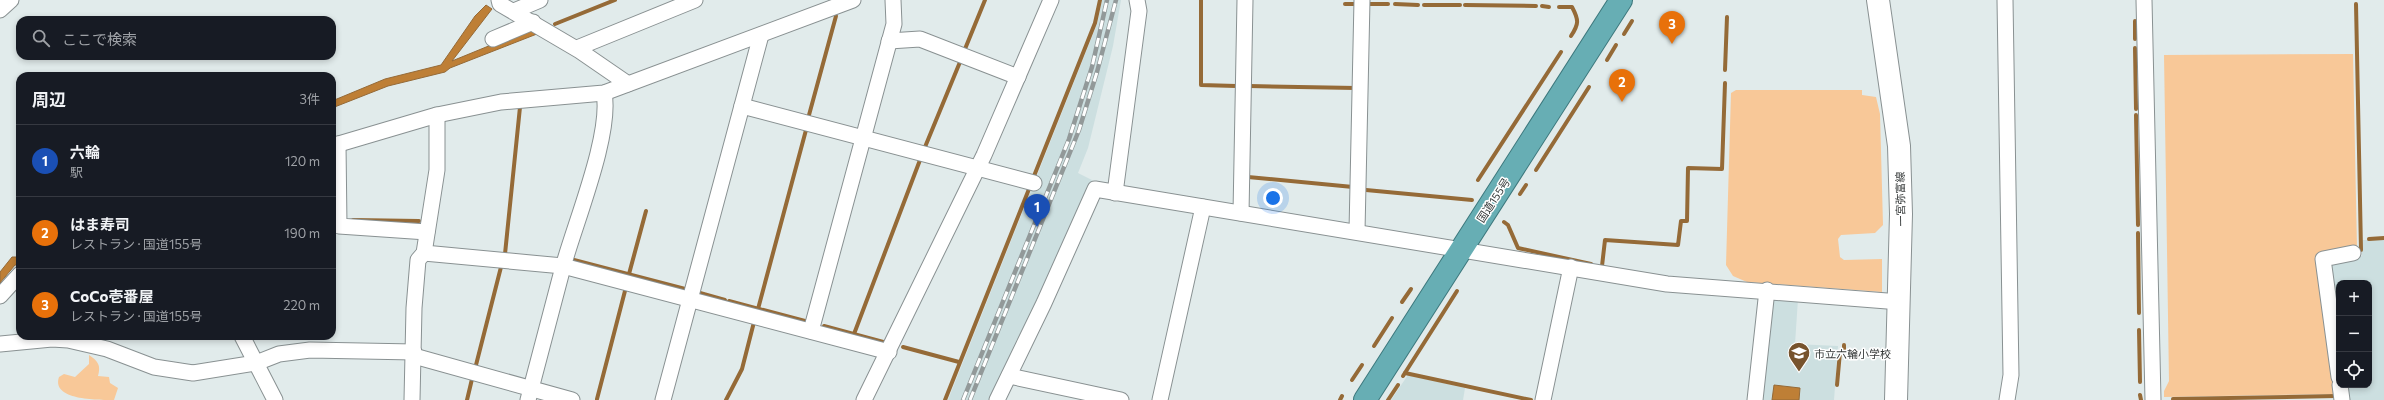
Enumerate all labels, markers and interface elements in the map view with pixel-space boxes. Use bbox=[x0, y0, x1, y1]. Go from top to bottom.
pin: 3 bbox=[1659, 11, 1685, 44]
search box bbox=[16, 16, 336, 60]
icon: search bbox=[30, 27, 52, 49]
text: ここで検索 bbox=[62, 30, 137, 48]
pin: 2 bbox=[1609, 69, 1635, 102]
text: 周辺 bbox=[32, 89, 66, 110]
text: 3件 bbox=[300, 91, 320, 107]
text: 六輪 bbox=[70, 143, 100, 161]
text: 1 bbox=[42, 153, 48, 169]
text: 120 m bbox=[285, 153, 320, 169]
text: 駅 bbox=[70, 164, 83, 180]
street label: 一宮弥富線 bbox=[1893, 171, 1907, 227]
street label: 国道155号 bbox=[1474, 175, 1512, 225]
your location bbox=[1263, 188, 1283, 208]
pin: 1 bbox=[1024, 194, 1050, 227]
text: はま寿司 bbox=[70, 215, 130, 233]
text: 2 bbox=[41, 225, 49, 241]
text: 190 m bbox=[284, 225, 320, 241]
text: レストラン · 国道155号 bbox=[70, 236, 203, 252]
map controls bbox=[2336, 280, 2372, 388]
button: + bbox=[2336, 280, 2372, 316]
text: CoCo壱番屋 bbox=[70, 287, 153, 305]
text: 3 bbox=[41, 297, 49, 313]
text: 220 m bbox=[283, 297, 320, 313]
text: レストラン · 国道155号 bbox=[70, 308, 203, 324]
button: − bbox=[2336, 316, 2372, 352]
school or university icon: 市立六輪小学校 bbox=[1786, 340, 1812, 373]
place label: 市立六輪小学校 bbox=[1814, 347, 1891, 360]
button: locate bbox=[2336, 352, 2372, 388]

